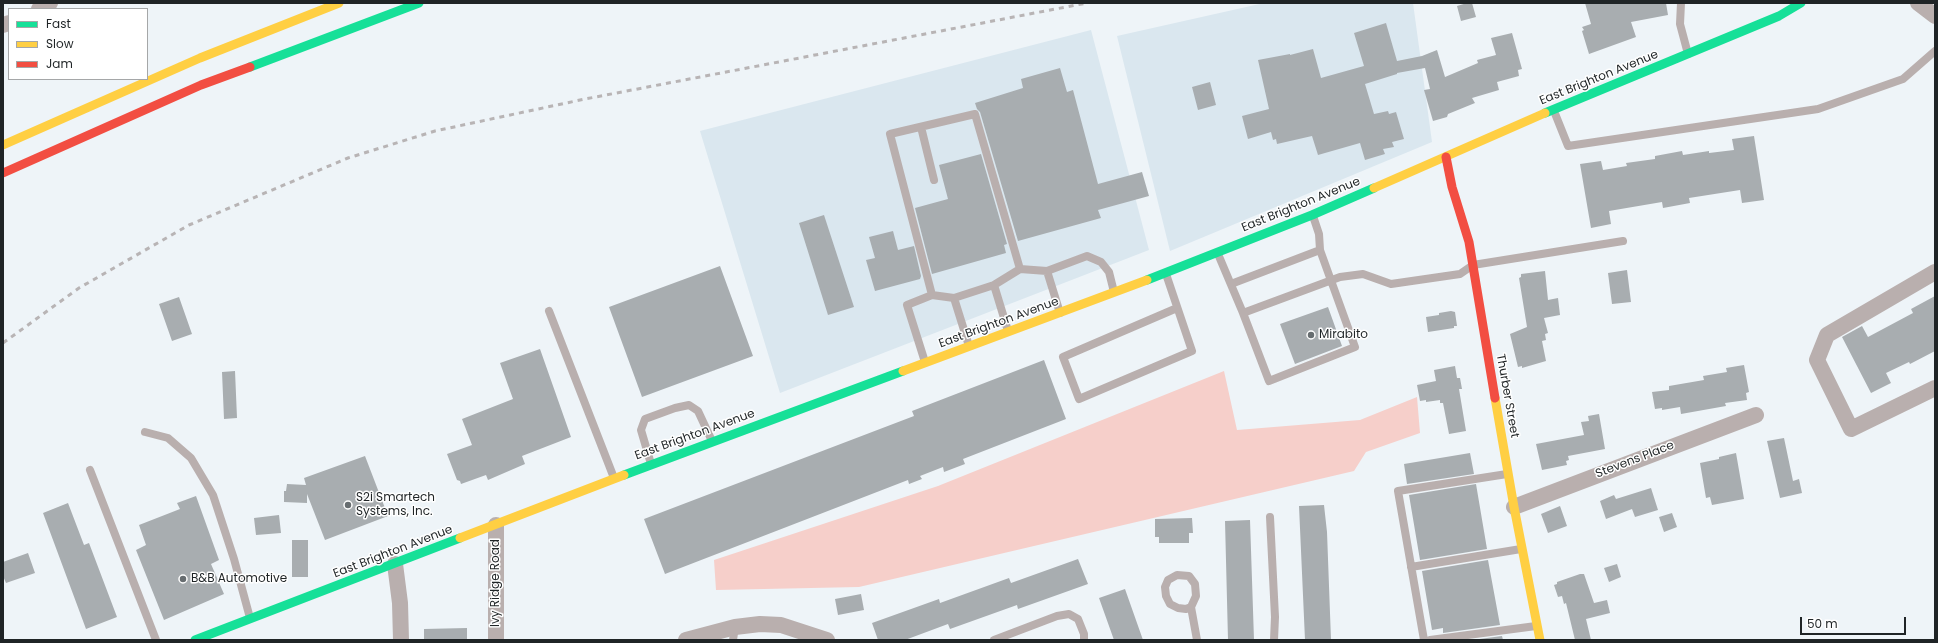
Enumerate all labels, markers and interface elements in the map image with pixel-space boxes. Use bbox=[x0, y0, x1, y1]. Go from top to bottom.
legend bbox=[8, 8, 148, 80]
text: Fast bbox=[46, 15, 71, 32]
text: Slow bbox=[46, 35, 74, 52]
street label: East Brighton Avenue bbox=[1538, 48, 1660, 108]
text: Jam bbox=[46, 55, 73, 72]
street label: East Brighton Avenue bbox=[1240, 175, 1362, 235]
street label: East Brighton Avenue bbox=[937, 295, 1061, 351]
place label: Mirabito bbox=[1319, 328, 1368, 342]
marker: Mirabito bbox=[1306, 330, 1316, 340]
street label: Thurber Street bbox=[1493, 353, 1521, 439]
street label: East Brighton Avenue bbox=[633, 407, 757, 463]
street label: Stevens Place bbox=[1594, 438, 1676, 482]
place label: S2i Smartech Systems, Inc. bbox=[356, 491, 435, 519]
marker: S2i Smartech Systems, Inc. bbox=[343, 500, 353, 510]
street label: East Brighton Avenue bbox=[331, 523, 455, 581]
street label: Ivy Ridge Road bbox=[489, 539, 503, 627]
place label: B&B Automotive bbox=[191, 572, 287, 586]
marker: B&B Automotive bbox=[178, 574, 188, 584]
scale bar bbox=[1802, 609, 1908, 635]
text: 50 m bbox=[1807, 615, 1838, 632]

